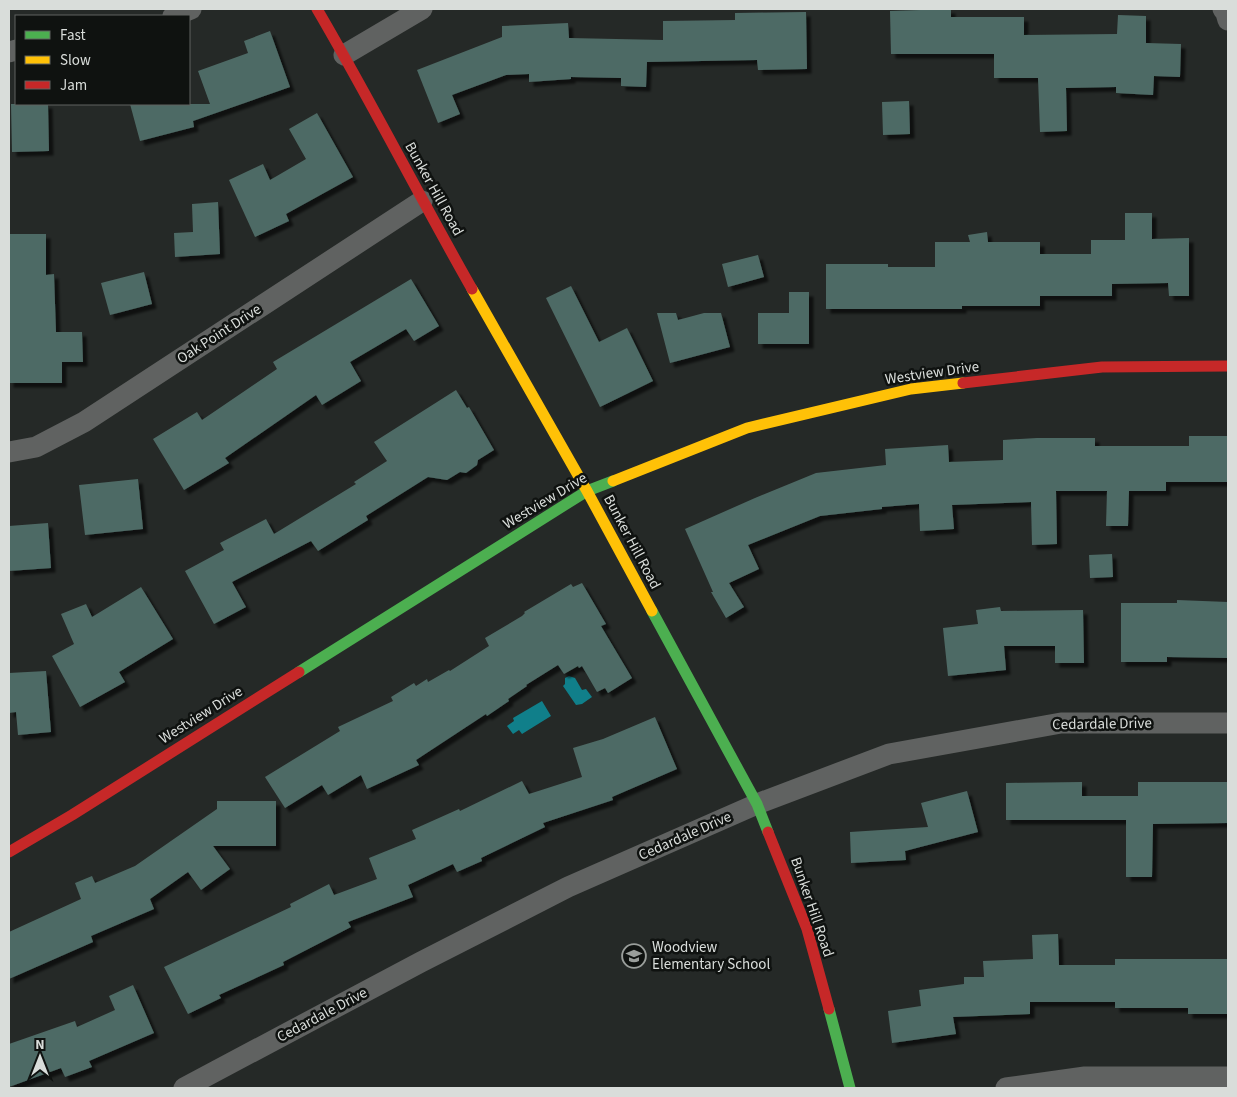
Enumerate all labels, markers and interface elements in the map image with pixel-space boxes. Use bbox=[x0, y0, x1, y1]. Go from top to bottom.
legend bbox=[15, 15, 190, 105]
text: Fast bbox=[60, 25, 86, 46]
text: Slow bbox=[60, 50, 91, 71]
text: Jam bbox=[60, 75, 87, 96]
street label: Bunker Hill Road bbox=[400, 138, 468, 240]
street label: Oak Point Drive bbox=[173, 299, 265, 369]
street label: Westview Drive bbox=[884, 356, 980, 390]
street label: Westview Drive bbox=[499, 468, 591, 534]
street label: Bunker Hill Road bbox=[598, 491, 666, 593]
street label: Westview Drive bbox=[155, 681, 247, 749]
street label: Cedardale Drive bbox=[1052, 713, 1152, 735]
street label: Cedardale Drive bbox=[635, 806, 735, 866]
street label: Bunker Hill Road bbox=[785, 854, 839, 960]
place label: Woodview Elementary School bbox=[652, 937, 770, 975]
school or university icon: Woodview Elementary School bbox=[621, 943, 647, 969]
street label: Cedardale Drive bbox=[273, 982, 371, 1048]
north arrow bbox=[15, 1032, 65, 1082]
text: N bbox=[35, 1035, 45, 1055]

